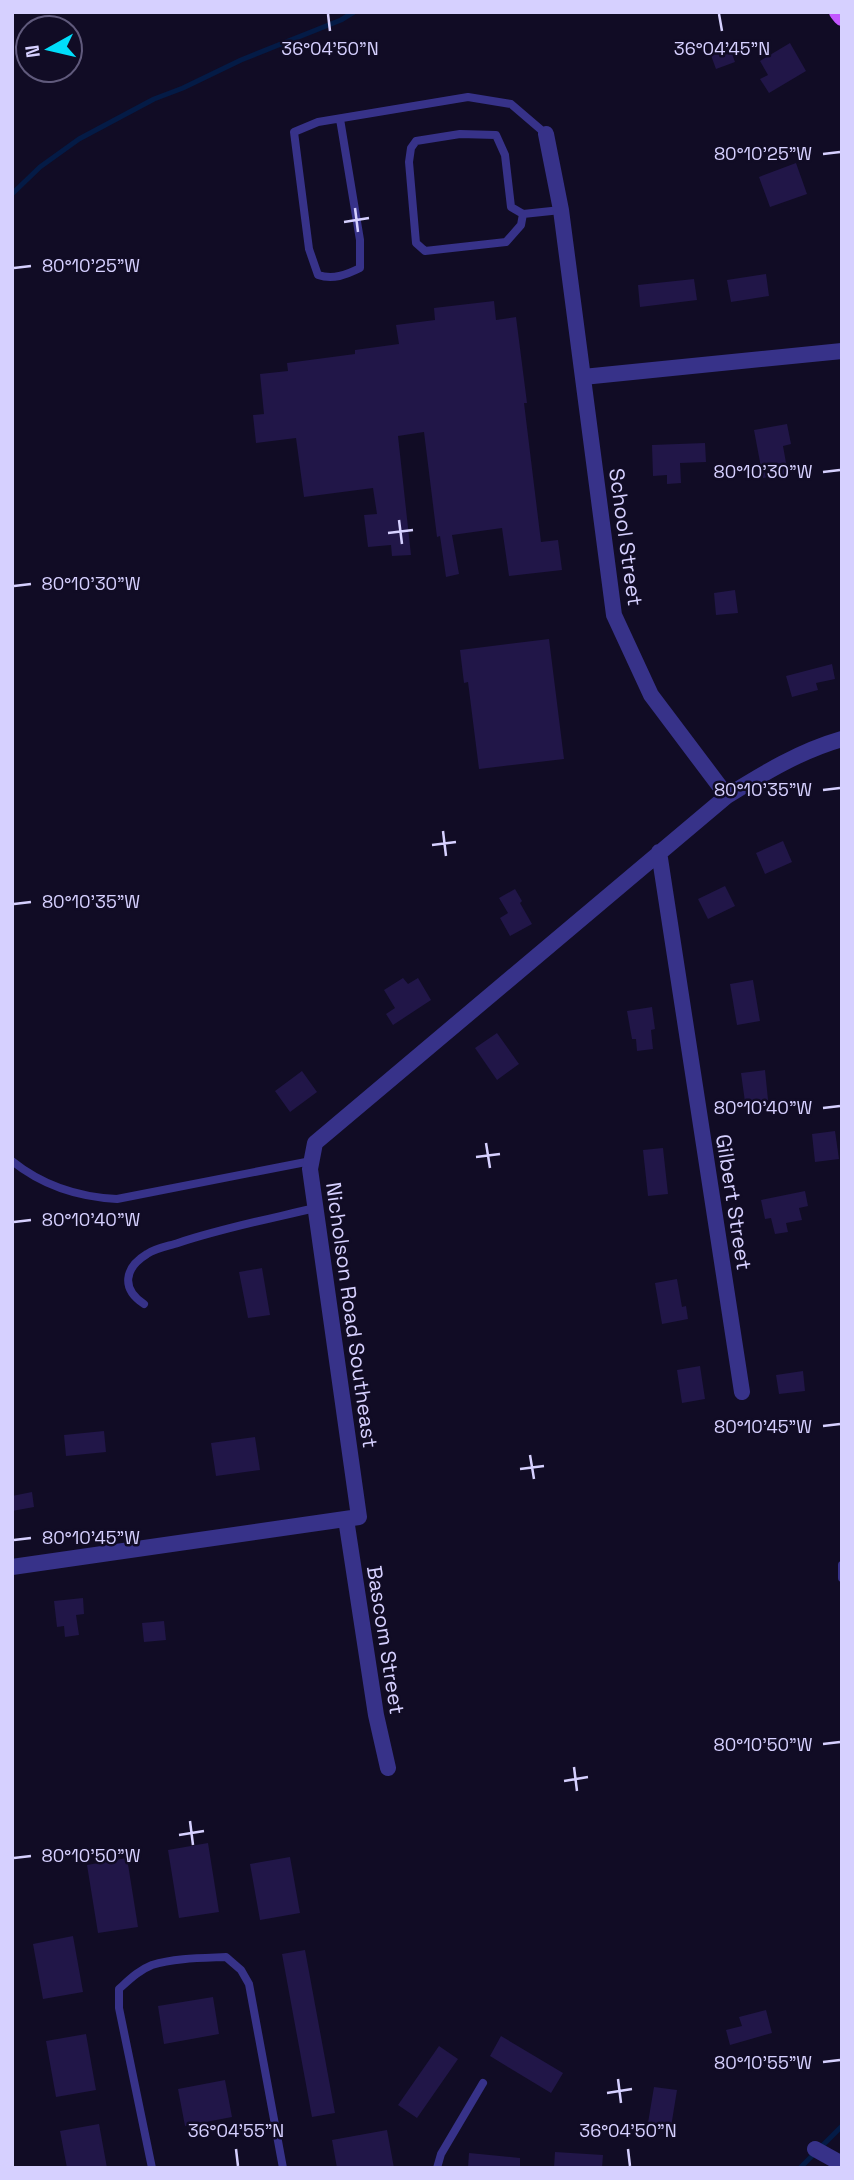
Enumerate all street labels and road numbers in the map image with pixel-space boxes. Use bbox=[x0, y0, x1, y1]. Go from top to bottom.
street label: School Street bbox=[603, 466, 649, 608]
street label: Gilbert Street bbox=[710, 1132, 758, 1272]
street label: Nicholson Road Southeast bbox=[320, 1180, 384, 1450]
street label: Bascom Street bbox=[361, 1564, 411, 1716]

